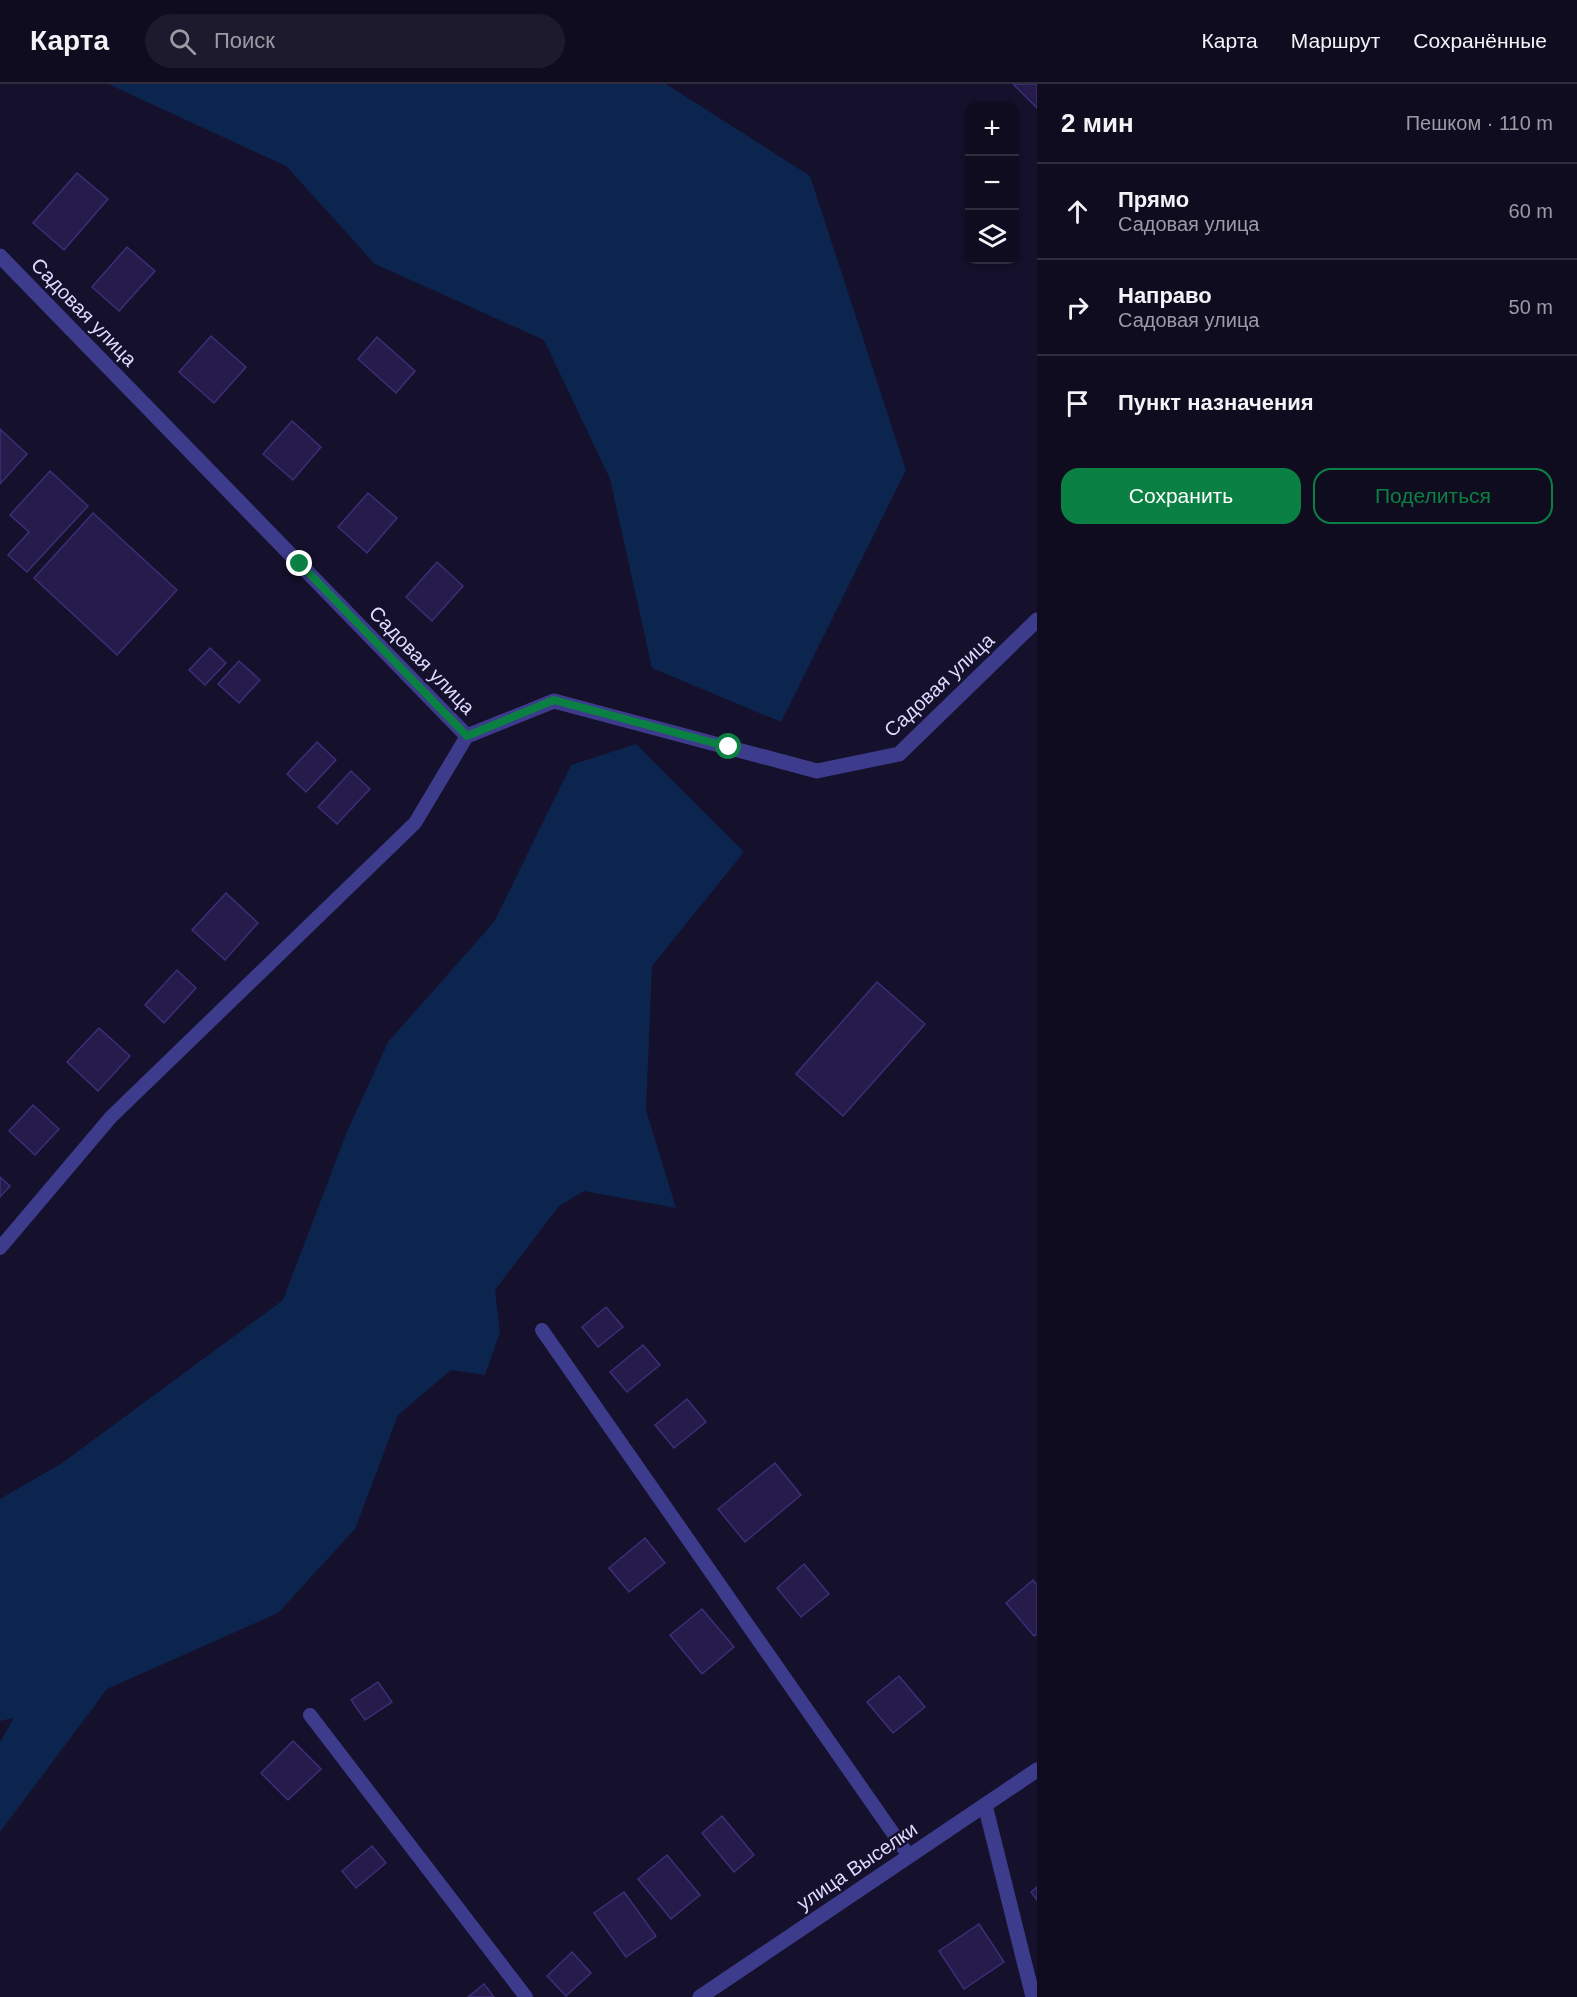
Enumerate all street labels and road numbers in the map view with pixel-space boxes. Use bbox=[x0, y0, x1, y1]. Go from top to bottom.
street label: Садовая улица bbox=[27, 253, 142, 371]
street label: Садовая улица bbox=[365, 601, 480, 719]
street label: Садовая улица bbox=[880, 628, 999, 741]
street label: улица Выселки bbox=[793, 1818, 921, 1914]

